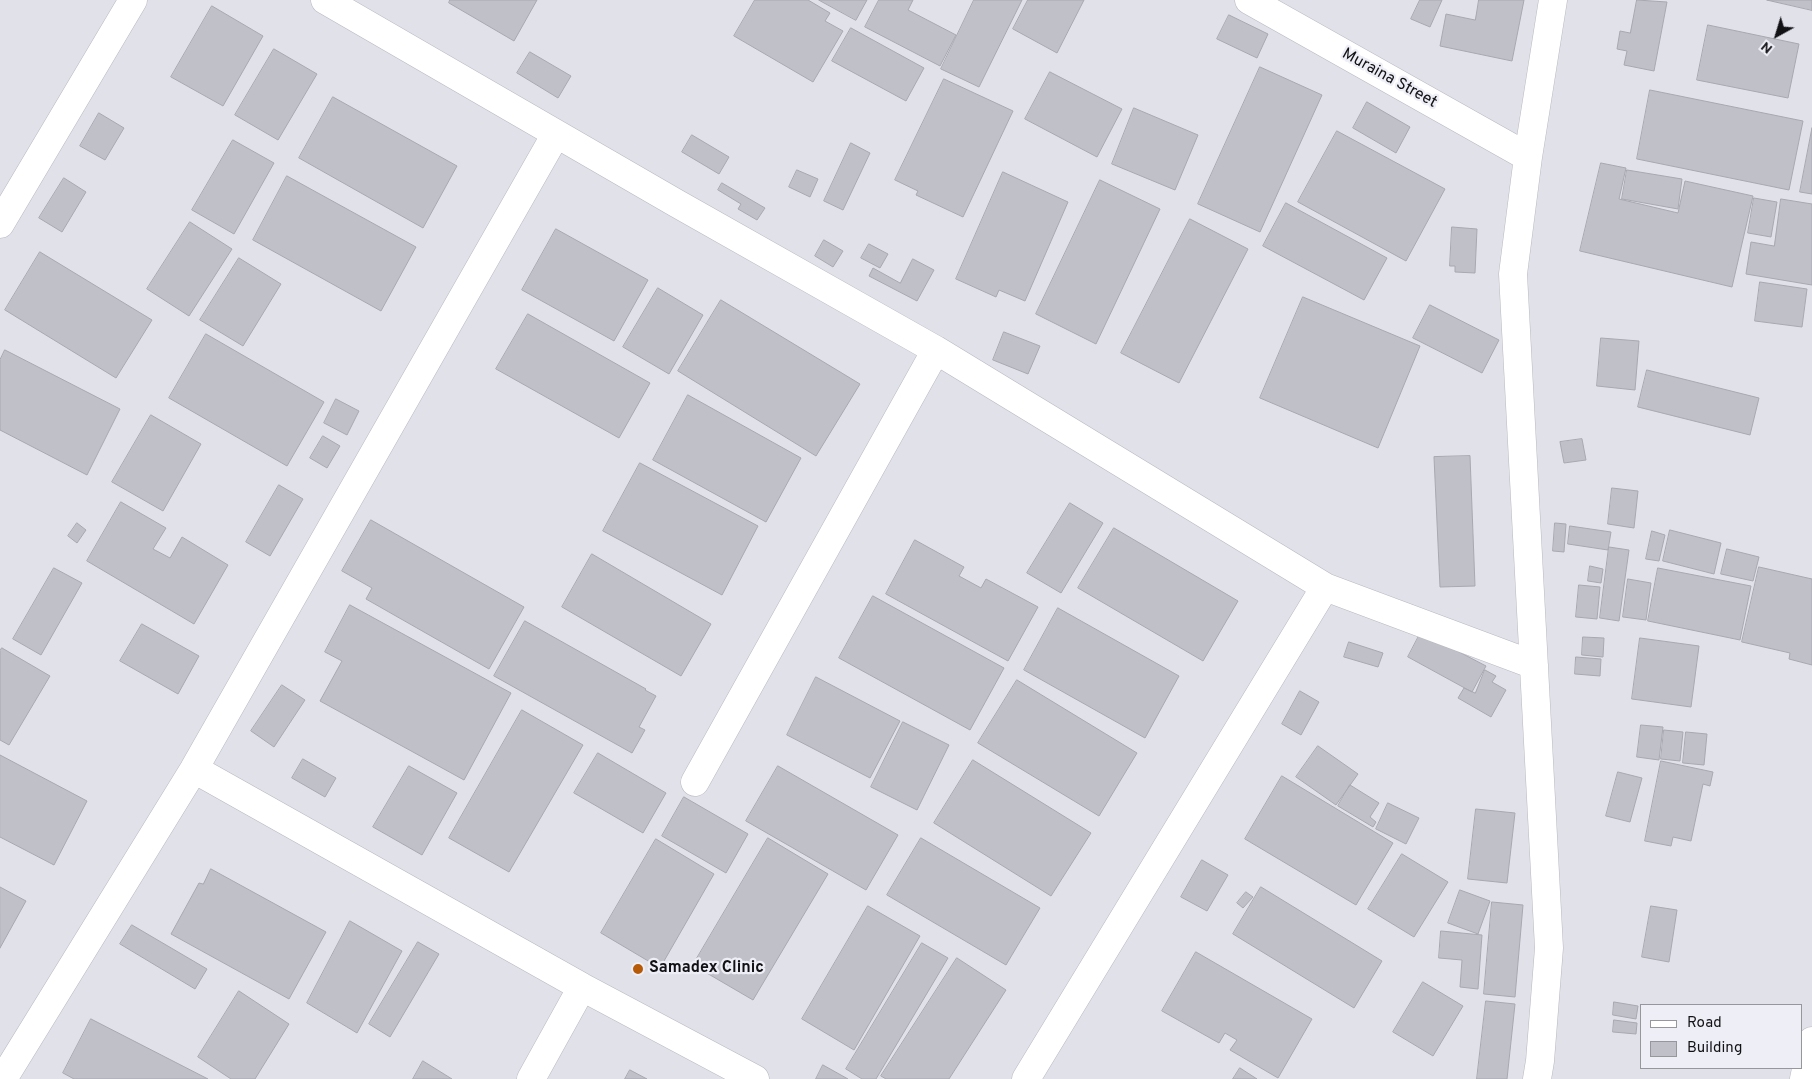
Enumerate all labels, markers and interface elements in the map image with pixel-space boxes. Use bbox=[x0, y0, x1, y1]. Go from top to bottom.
north arrow bbox=[1752, 10, 1802, 60]
text: N bbox=[1758, 37, 1777, 57]
street label: Muraina Street bbox=[1338, 45, 1440, 113]
place label: Samadex Clinic bbox=[649, 959, 764, 979]
marker: Samadex Clinic bbox=[631, 962, 645, 976]
legend bbox=[1640, 1004, 1802, 1069]
text: Road bbox=[1687, 1014, 1722, 1033]
text: Building bbox=[1687, 1039, 1742, 1058]

